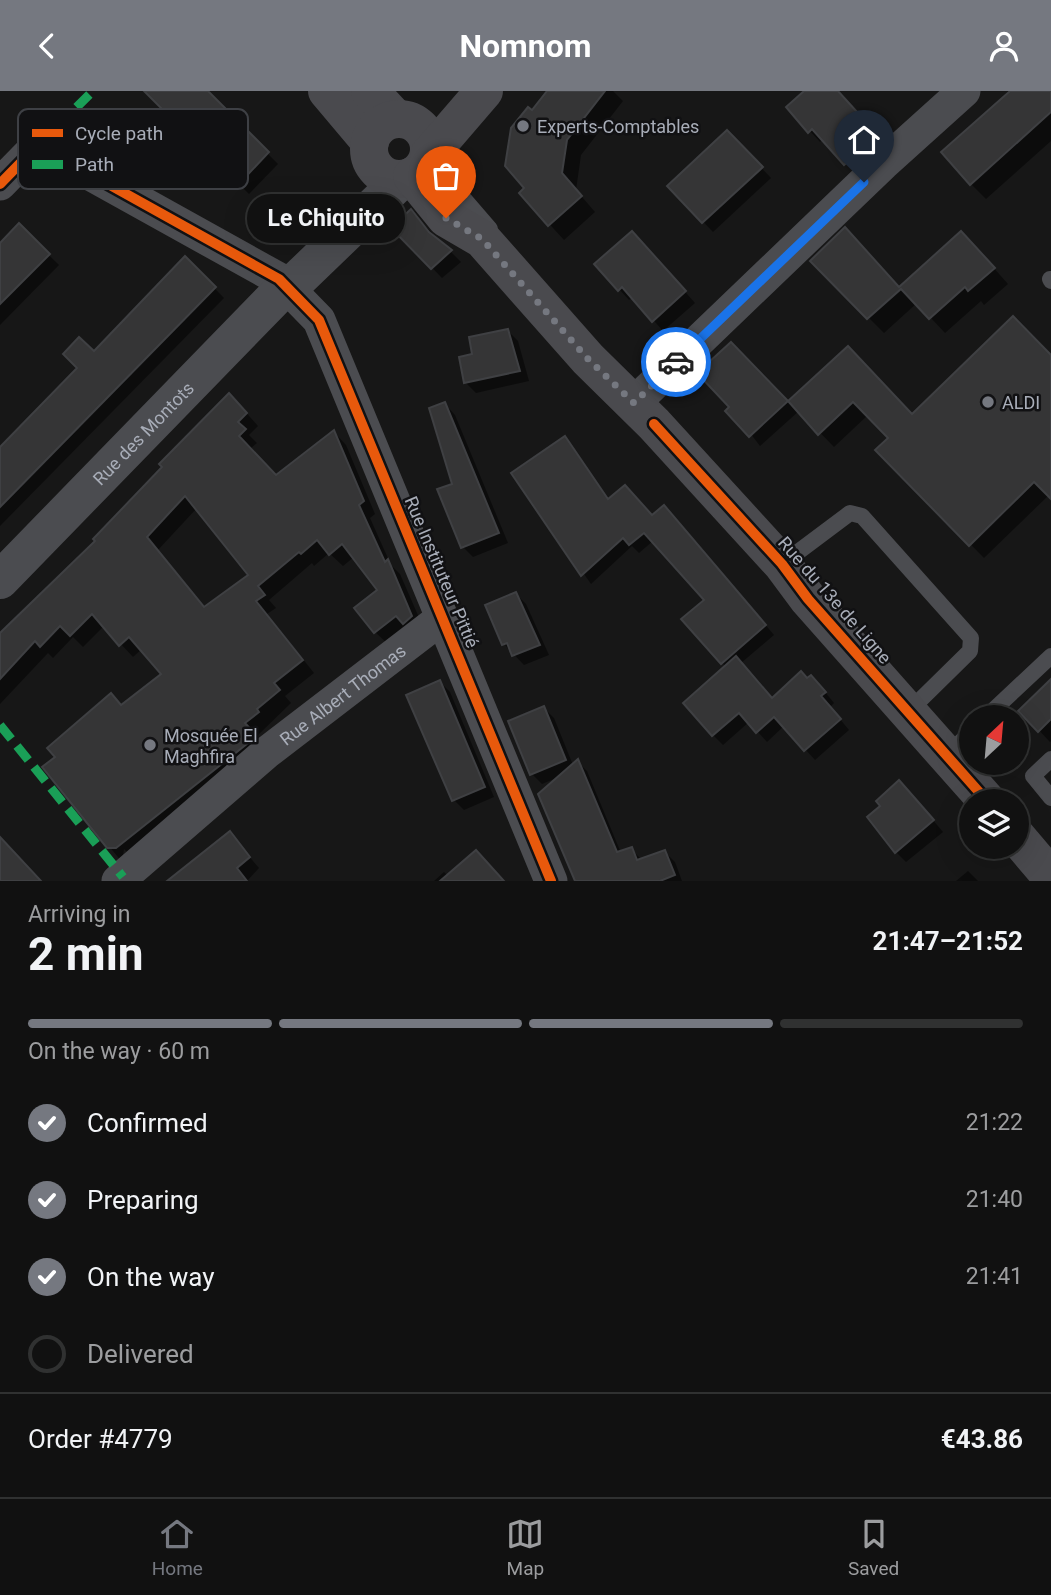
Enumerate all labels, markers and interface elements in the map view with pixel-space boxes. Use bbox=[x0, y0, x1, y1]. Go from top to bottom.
icon: back bbox=[28, 27, 66, 65]
text: Nomnom bbox=[459, 27, 592, 65]
icon: person bbox=[985, 27, 1023, 65]
legend bbox=[18, 109, 248, 189]
pin bbox=[834, 110, 894, 182]
place label: Experts-Comptables bbox=[537, 116, 699, 137]
marker: Experts-Comptables bbox=[515, 118, 531, 134]
icon: home bbox=[845, 121, 883, 159]
text: Cycle path bbox=[75, 122, 163, 145]
pin bbox=[416, 146, 476, 218]
text: Path bbox=[75, 153, 114, 176]
icon: bag bbox=[427, 157, 465, 195]
callout: Le Chiquito bbox=[246, 193, 404, 243]
text: Le Chiquito bbox=[267, 205, 385, 232]
courier bbox=[641, 327, 711, 397]
icon: car bbox=[657, 343, 695, 381]
street label: Rue des Montots bbox=[88, 377, 198, 489]
place label: ALDI bbox=[1002, 392, 1040, 413]
marker: ALDI bbox=[980, 394, 996, 410]
street label: Rue Instituteur Pittié bbox=[401, 493, 483, 651]
street label: Rue du 13e de Ligne bbox=[774, 532, 896, 668]
street label: Rue Albert Thomas bbox=[275, 639, 410, 749]
north arrow bbox=[959, 705, 1029, 775]
map controls bbox=[959, 705, 1029, 859]
place label: Mosquée El Maghfira bbox=[164, 725, 258, 767]
marker: Mosquée El Maghfira bbox=[142, 737, 158, 753]
button: layers bbox=[959, 789, 1029, 859]
text: Arriving in bbox=[28, 901, 131, 928]
text: 21:47–21:52 bbox=[873, 926, 1023, 956]
text: 2 min bbox=[28, 927, 144, 981]
text: On the way · 60 m bbox=[28, 1038, 210, 1065]
icon: check bbox=[28, 1104, 66, 1142]
text: Confirmed bbox=[87, 1108, 208, 1138]
text: 21:22 bbox=[966, 1109, 1023, 1136]
icon: check bbox=[28, 1181, 66, 1219]
text: Preparing bbox=[87, 1185, 199, 1215]
text: 21:40 bbox=[966, 1186, 1023, 1213]
icon: check bbox=[28, 1258, 66, 1296]
text: On the way bbox=[87, 1262, 215, 1292]
text: 21:41 bbox=[966, 1263, 1023, 1290]
text: Delivered bbox=[87, 1339, 194, 1369]
text: Order #4779 bbox=[28, 1424, 173, 1454]
text: €43.86 bbox=[941, 1424, 1023, 1454]
tab: Home bbox=[152, 1515, 203, 1580]
tab: Map bbox=[506, 1515, 544, 1580]
tab: Saved bbox=[848, 1515, 899, 1580]

